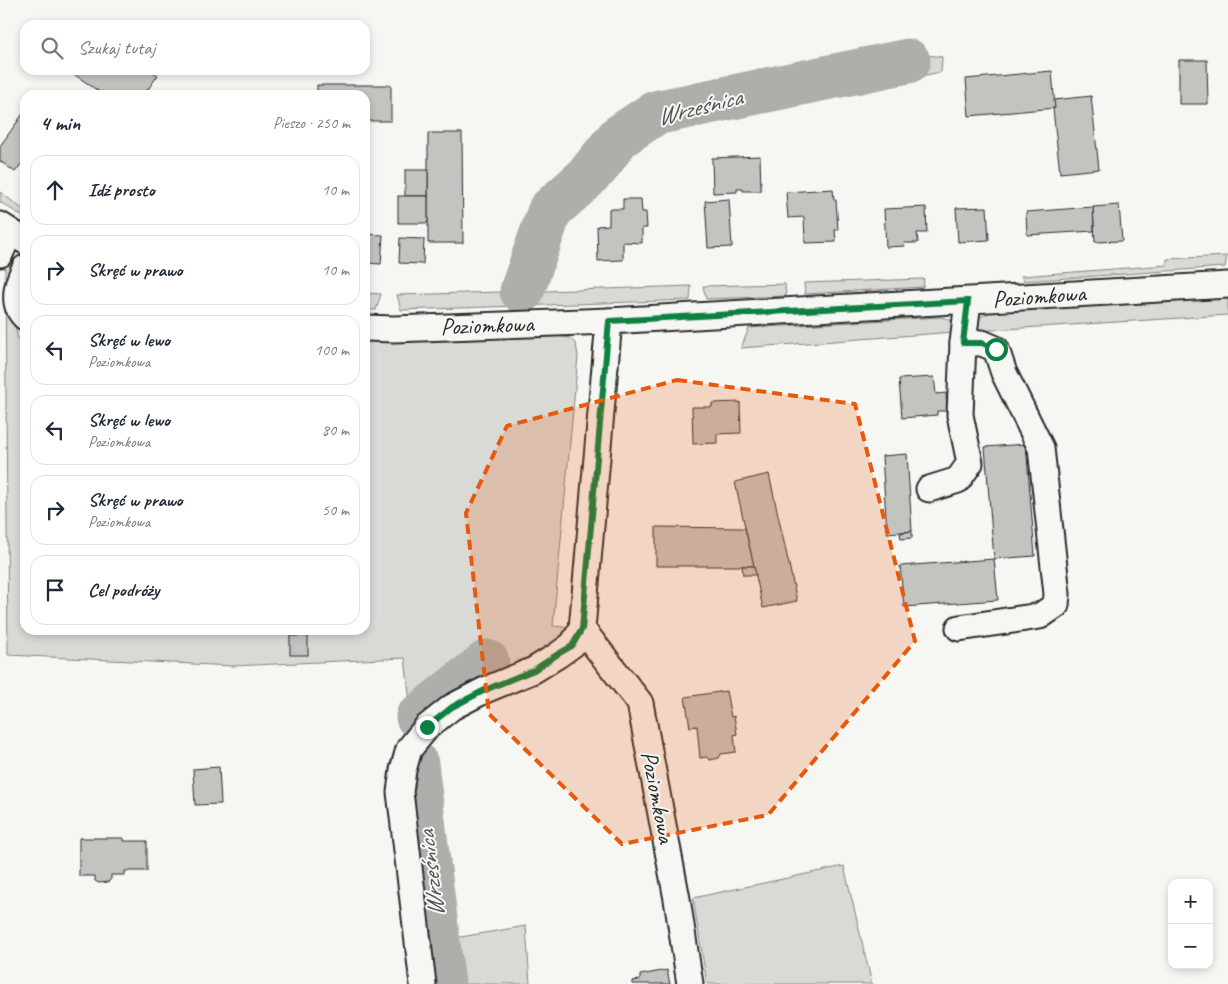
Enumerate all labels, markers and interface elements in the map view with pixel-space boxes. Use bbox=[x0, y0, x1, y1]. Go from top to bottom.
search box bbox=[20, 20, 370, 75]
icon: search bbox=[38, 34, 66, 62]
text: Szukaj tutaj bbox=[78, 36, 155, 60]
water label: Wrześnica bbox=[654, 81, 747, 133]
text: 4 min bbox=[40, 110, 80, 136]
text: Pieszo · 250 m bbox=[273, 113, 350, 133]
icon: ahead bbox=[41, 176, 69, 204]
text: Idź prosto bbox=[88, 178, 155, 202]
text: 10 m bbox=[322, 180, 349, 200]
icon: right bbox=[41, 256, 69, 284]
text: Skręć w prawo bbox=[88, 258, 183, 282]
text: 10 m bbox=[322, 260, 349, 280]
street label: Poziomkowa bbox=[992, 278, 1088, 314]
street label: Poziomkowa bbox=[440, 308, 535, 342]
text: Skręć w lewo bbox=[88, 328, 170, 352]
icon: left bbox=[41, 336, 69, 364]
route start bbox=[985, 338, 1008, 361]
text: 100 m bbox=[315, 340, 349, 360]
text: Poziomkowa bbox=[88, 352, 150, 372]
text: Skręć w lewo bbox=[88, 408, 170, 432]
icon: left bbox=[41, 416, 69, 444]
text: 80 m bbox=[322, 420, 349, 440]
text: Poziomkowa bbox=[88, 432, 150, 452]
text: Skręć w prawo bbox=[88, 488, 183, 512]
icon: right bbox=[41, 496, 69, 524]
text: 50 m bbox=[322, 500, 349, 520]
text: Poziomkowa bbox=[88, 512, 150, 532]
icon: arrive bbox=[41, 576, 69, 604]
text: Cel podróży bbox=[88, 578, 159, 602]
route end bbox=[416, 716, 439, 739]
street label: Poziomkowa bbox=[634, 748, 682, 847]
water label: Wrześnica bbox=[410, 827, 452, 919]
map controls bbox=[1168, 879, 1213, 969]
button: + bbox=[1168, 879, 1213, 924]
button: − bbox=[1168, 924, 1213, 969]

